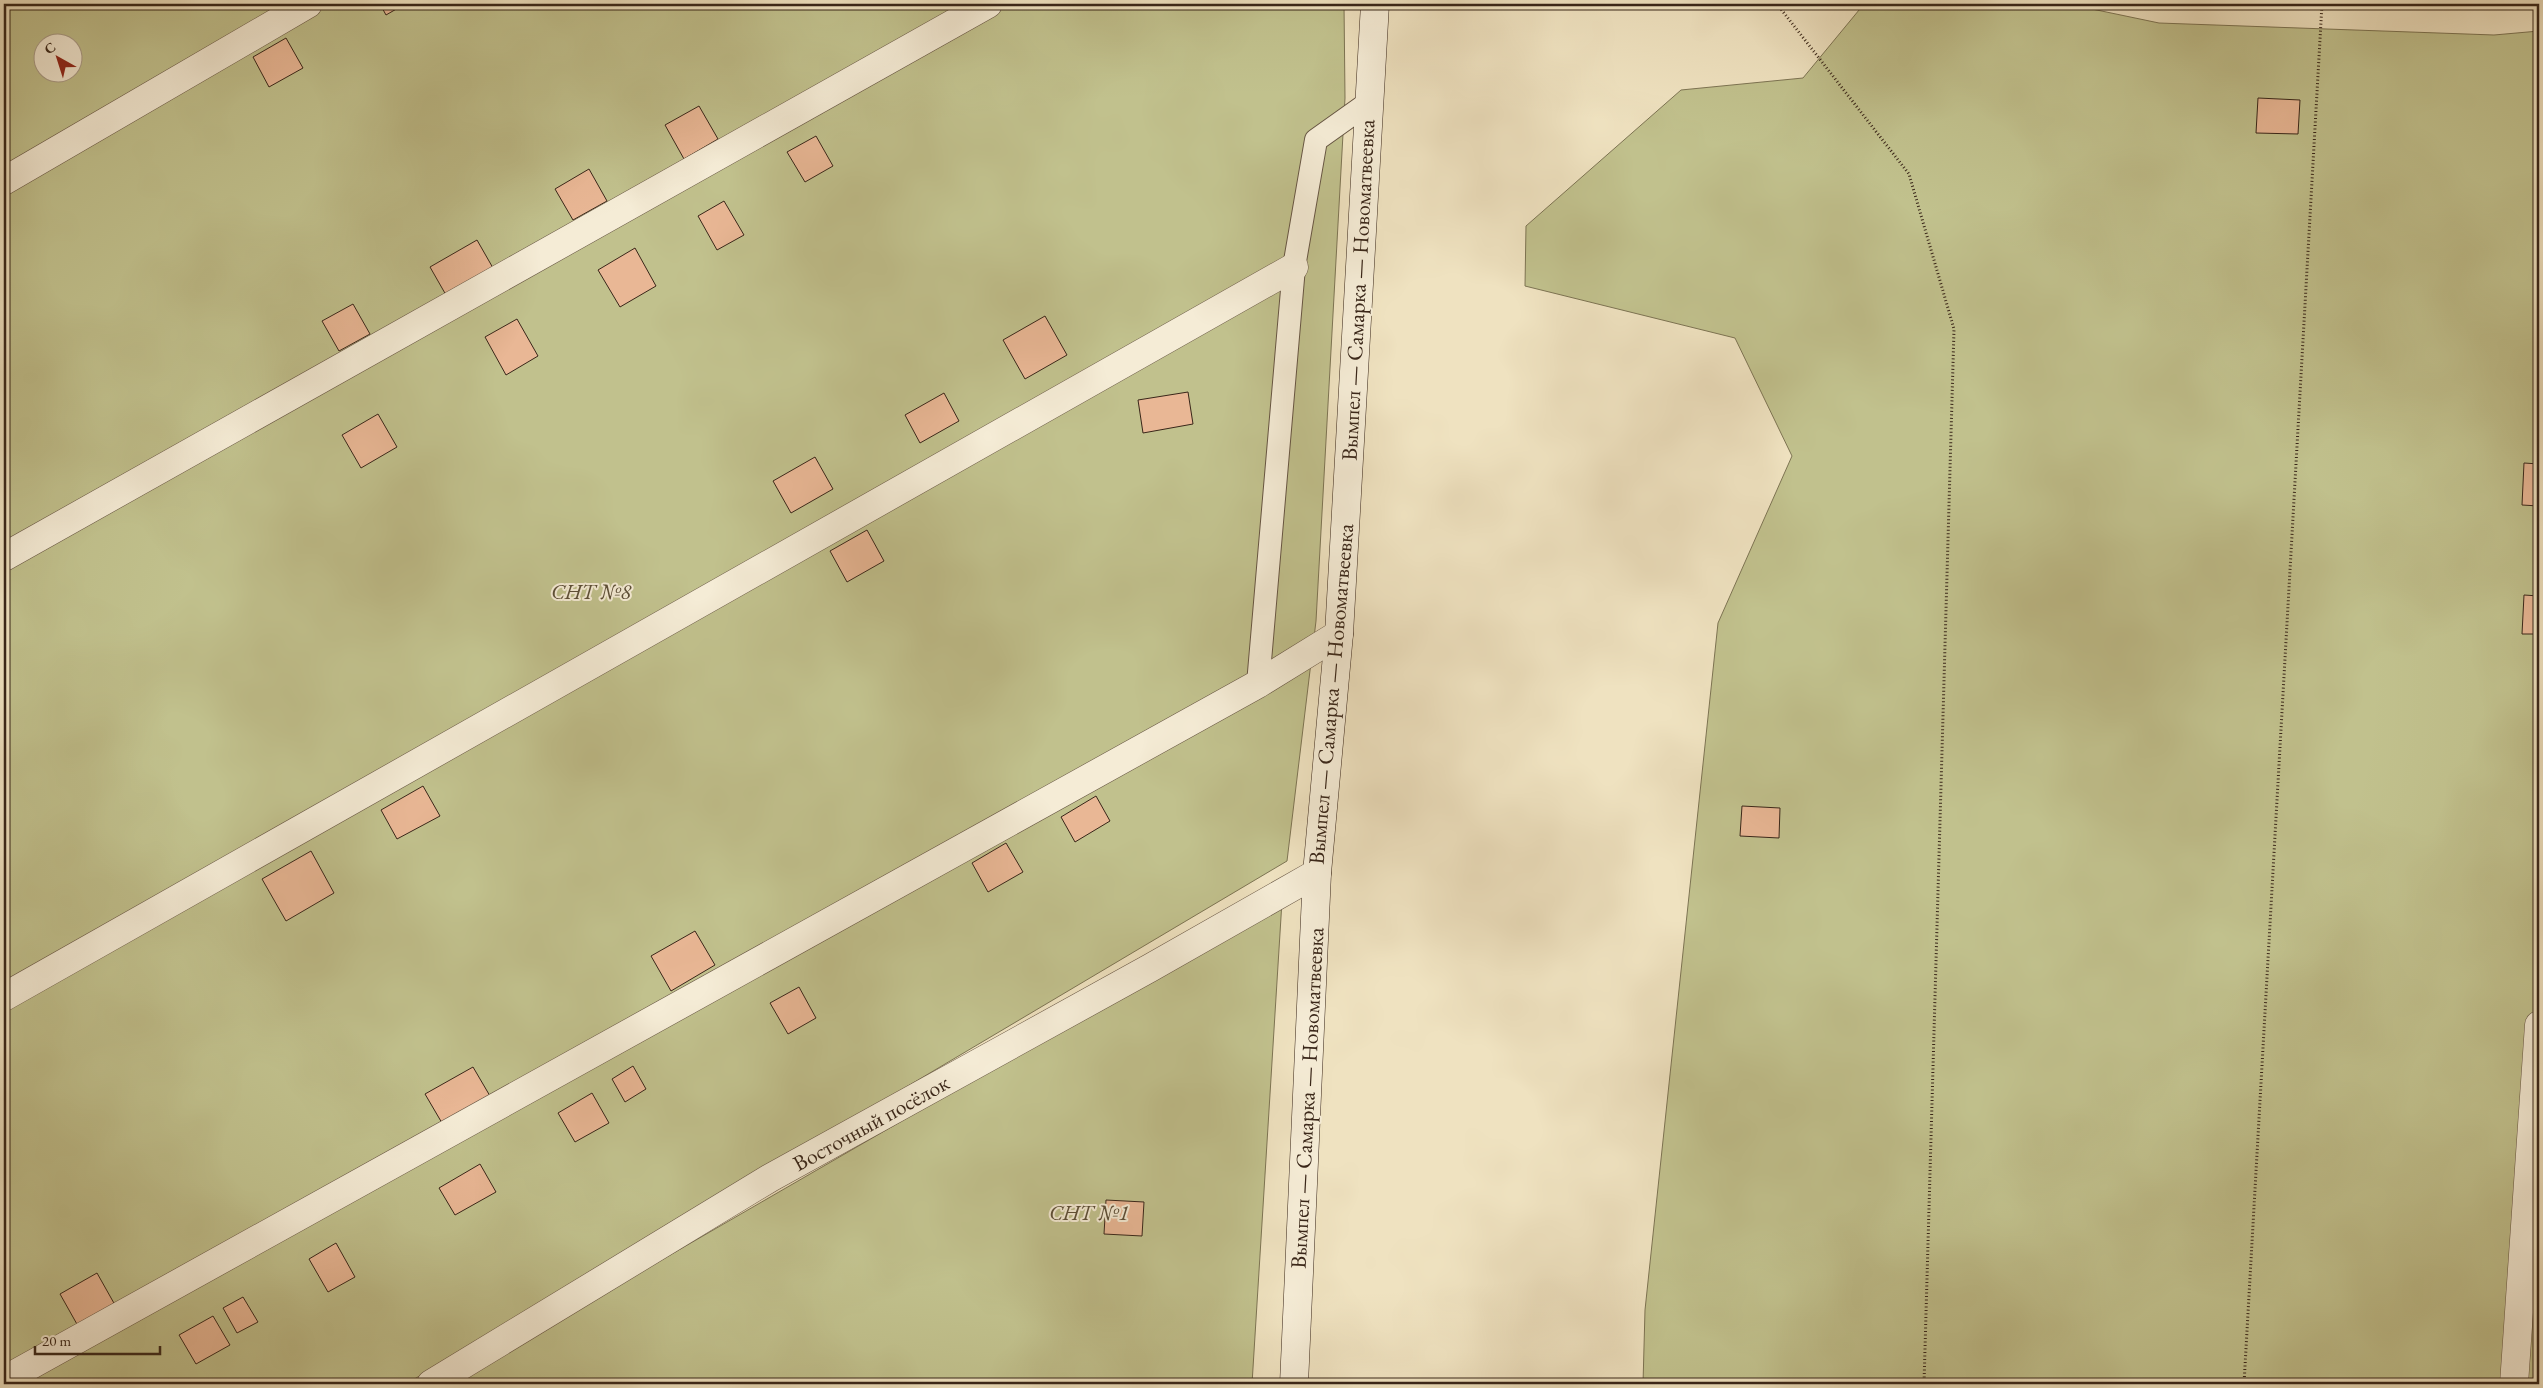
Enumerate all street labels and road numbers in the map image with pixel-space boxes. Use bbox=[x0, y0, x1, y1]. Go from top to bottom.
street label: Вымпел — Самарка — Новоматвеевка bbox=[1335, 118, 1381, 461]
street label: Вымпел — Самарка — Новоматвеевка bbox=[1302, 522, 1360, 866]
street label: Вымпел — Самарка — Новоматвеевка bbox=[1284, 926, 1330, 1269]
street label: Восточный посёлок bbox=[788, 1068, 955, 1178]

